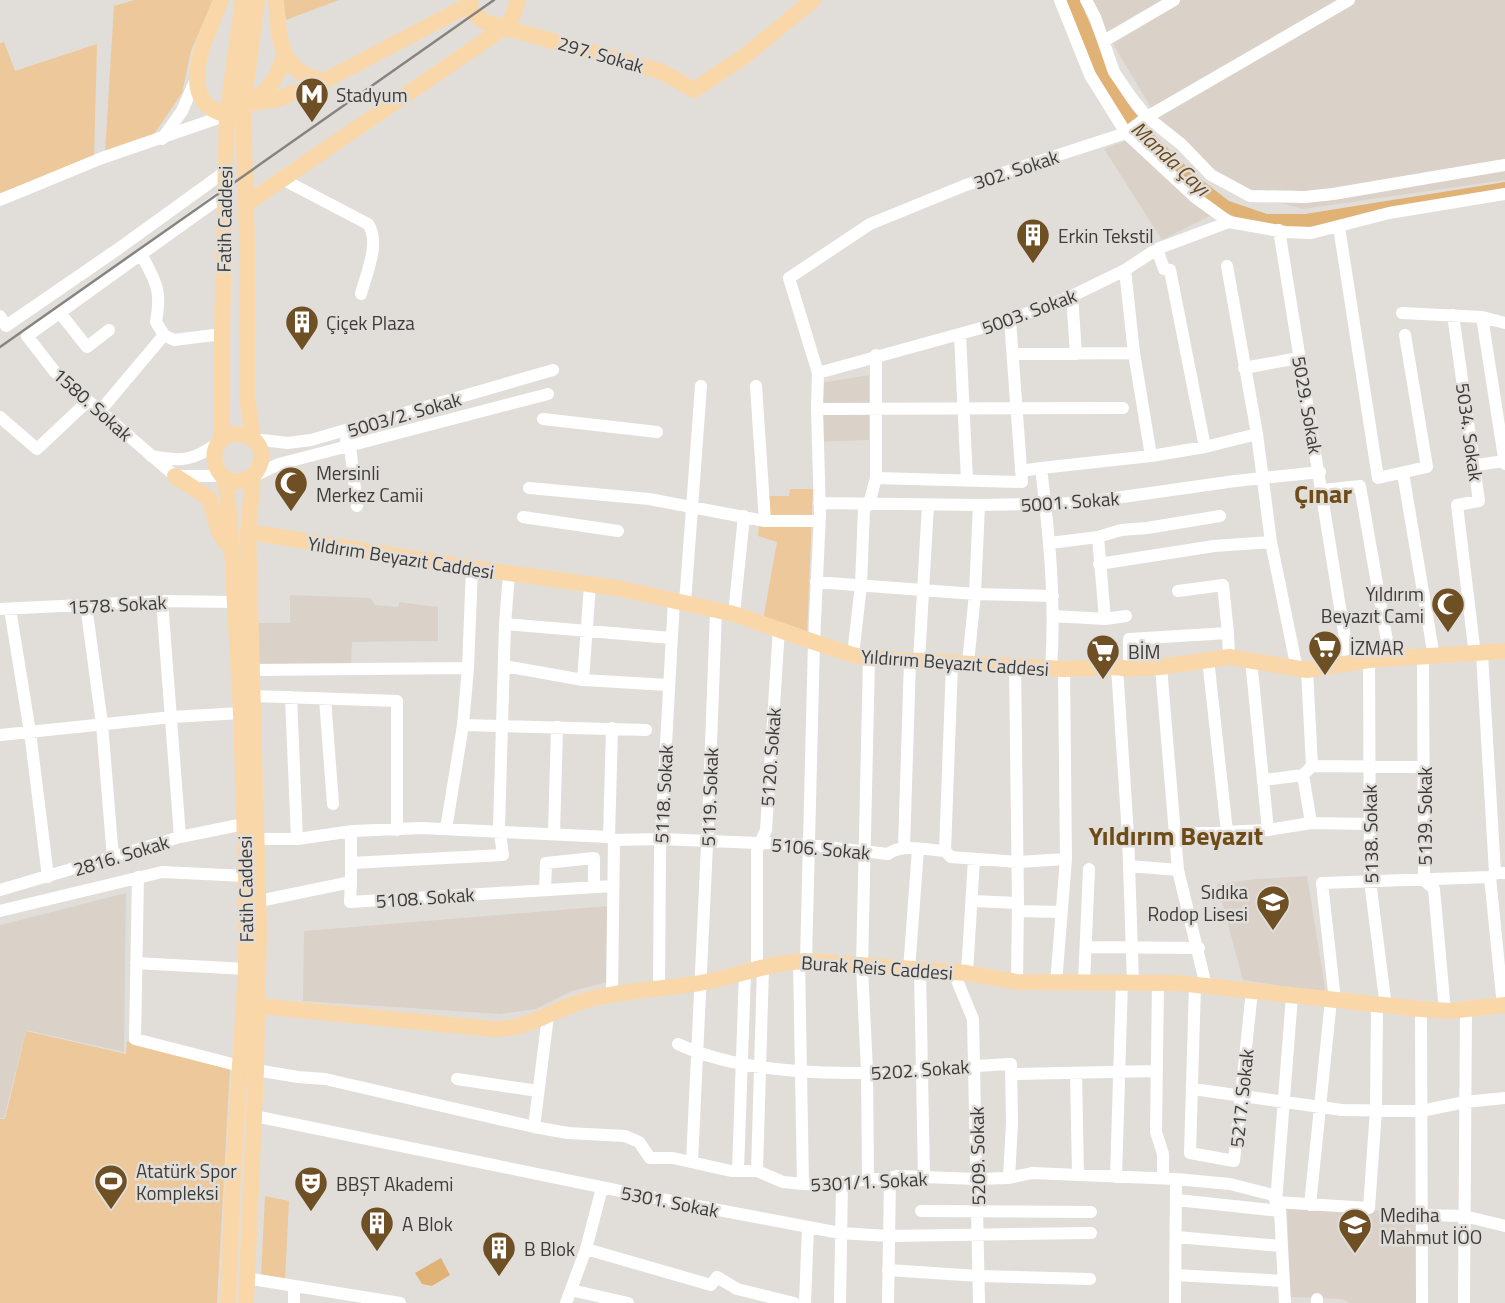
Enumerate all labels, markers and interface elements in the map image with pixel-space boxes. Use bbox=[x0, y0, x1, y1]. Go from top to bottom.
street label: 297. Sokak bbox=[555, 28, 647, 80]
metro station icon: Stadyum bbox=[293, 75, 331, 124]
place label: Stadyum bbox=[336, 80, 408, 109]
water label: Manda Çayı bbox=[1124, 113, 1219, 204]
street label: 302. Sokak bbox=[970, 142, 1062, 196]
street label: Fatih Caddesi bbox=[209, 165, 239, 273]
building icon: Erkin Tekstil bbox=[1014, 216, 1052, 265]
place label: Erkin Tekstil bbox=[1058, 221, 1154, 250]
street label: 5003. Sokak bbox=[978, 280, 1080, 342]
building icon: Çiçek Plaza bbox=[283, 303, 321, 352]
place label: Çiçek Plaza bbox=[326, 308, 415, 337]
street label: 5029. Sokak bbox=[1285, 354, 1331, 456]
street label: 1580. Sokak bbox=[47, 360, 139, 448]
street label: 5034. Sokak bbox=[1449, 381, 1491, 483]
street label: 5003/2. Sokak bbox=[344, 384, 464, 444]
place label: Mersinli Merkez Camii bbox=[316, 458, 423, 509]
mosque icon: Mersinli Merkez Camii bbox=[272, 464, 310, 513]
district label: Çınar bbox=[1294, 474, 1352, 513]
street label: 5001. Sokak bbox=[1020, 483, 1120, 519]
street label: Yıldırım Beyazıt Caddesi bbox=[306, 528, 496, 586]
place label: Yıldırım Beyazıt Cami bbox=[1321, 579, 1424, 630]
mosque icon: Yıldırım Beyazıt Cami bbox=[1429, 585, 1467, 634]
street label: 1578. Sokak bbox=[67, 587, 167, 621]
supermarket icon: İZMAR bbox=[1306, 628, 1344, 677]
supermarket icon: BİM bbox=[1084, 632, 1122, 681]
place label: İZMAR bbox=[1350, 633, 1404, 662]
place label: BİM bbox=[1128, 637, 1160, 666]
street label: Yıldırım Beyazıt Caddesi bbox=[860, 641, 1050, 683]
street label: 5120. Sokak bbox=[752, 707, 788, 807]
street label: 5118. Sokak bbox=[646, 744, 680, 844]
street label: 5119. Sokak bbox=[693, 747, 725, 847]
street label: 5139. Sokak bbox=[1410, 767, 1439, 865]
street label: 5138. Sokak bbox=[1355, 784, 1385, 884]
district label: Yıldırım Beyazıt bbox=[1089, 816, 1263, 855]
street label: 2816. Sokak bbox=[69, 827, 173, 883]
street label: 5106. Sokak bbox=[771, 829, 871, 867]
street label: Fatih Caddesi bbox=[230, 835, 260, 943]
place label: Sıdıka Rodop Lisesi bbox=[1147, 877, 1248, 928]
street label: 5108. Sokak bbox=[375, 879, 475, 915]
school or university icon: Sıdıka Rodop Lisesi bbox=[1254, 883, 1292, 932]
street label: Burak Reis Caddesi bbox=[800, 947, 954, 987]
street label: 5217. Sokak bbox=[1221, 1047, 1261, 1149]
street label: 5202. Sokak bbox=[870, 1051, 970, 1087]
street label: 5209. Sokak bbox=[962, 1106, 992, 1206]
place label: Atatürk Spor Kompleksi bbox=[136, 1156, 237, 1207]
sports icon: Atatürk Spor Kompleksi bbox=[92, 1162, 130, 1211]
street label: 5301/1. Sokak bbox=[810, 1163, 928, 1199]
theatre icon: BBŞT Akademi bbox=[292, 1164, 330, 1213]
place label: BBŞT Akademi bbox=[336, 1169, 453, 1198]
street label: 5301. Sokak bbox=[619, 1177, 721, 1225]
place label: Mediha Mahmut İÖO bbox=[1380, 1200, 1482, 1251]
building icon: A Blok bbox=[358, 1204, 396, 1253]
school or university icon: Mediha Mahmut İÖO bbox=[1336, 1206, 1374, 1255]
place label: A Blok bbox=[402, 1209, 453, 1238]
building icon: B Blok bbox=[480, 1229, 518, 1278]
place label: B Blok bbox=[524, 1234, 575, 1263]

